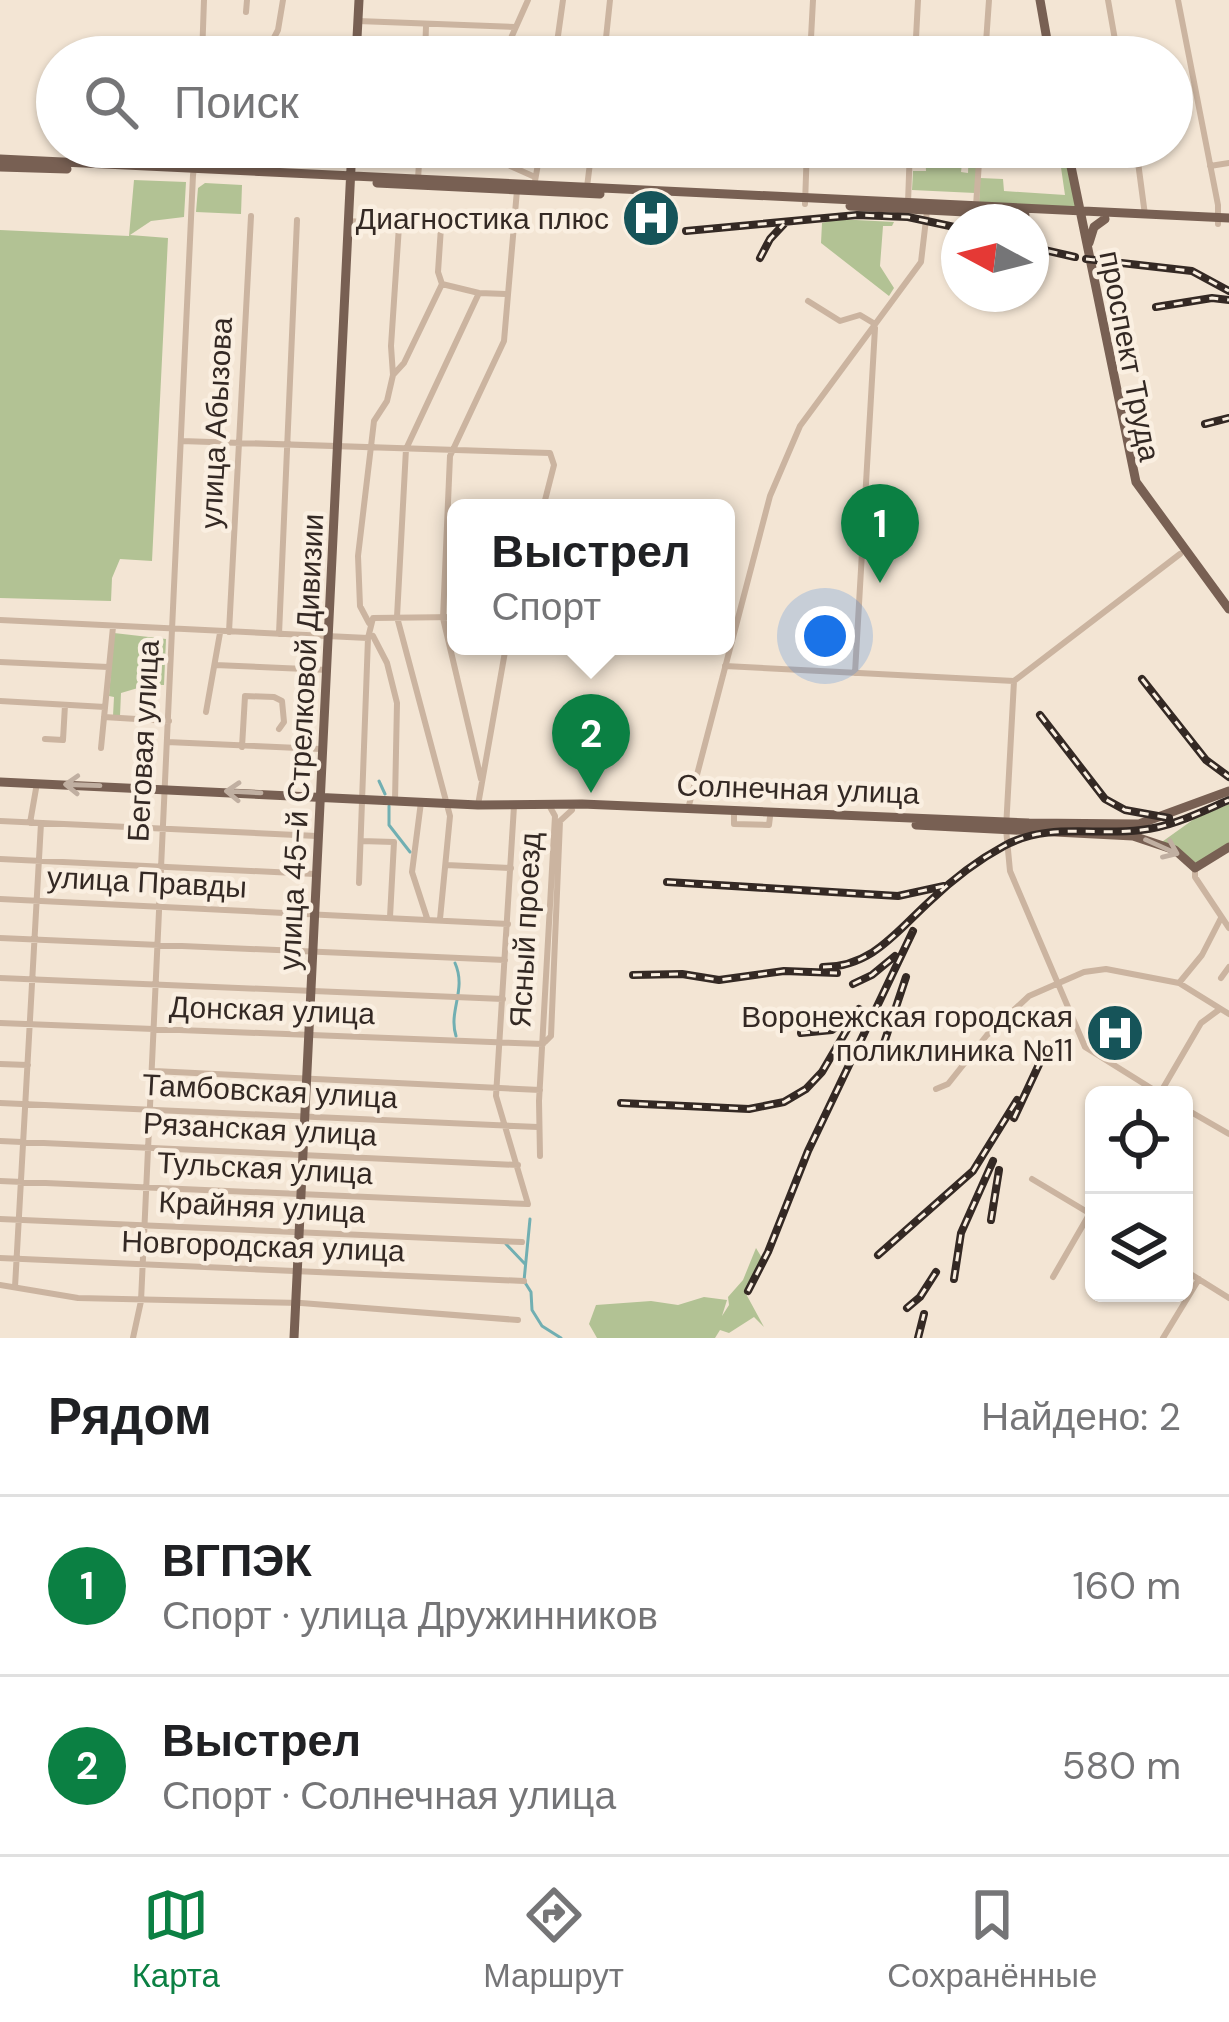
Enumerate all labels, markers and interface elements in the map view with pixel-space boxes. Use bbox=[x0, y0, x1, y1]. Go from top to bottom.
search box bbox=[36, 36, 1193, 168]
icon: search bbox=[78, 69, 144, 135]
text: Поиск bbox=[174, 73, 299, 132]
hospital icon: Диагностика плюс bbox=[620, 187, 682, 249]
place label: Диагностика плюс bbox=[356, 199, 609, 238]
north arrow bbox=[941, 204, 1049, 312]
street label: проспект Труда bbox=[1090, 247, 1170, 465]
street label: улица Абызова bbox=[191, 316, 241, 530]
pin: 1 bbox=[841, 484, 919, 583]
popup bbox=[447, 499, 735, 655]
street label: улица 45-й Стрелковой Дивизии bbox=[270, 513, 332, 971]
text: Выстрел bbox=[491, 522, 691, 581]
text: Спорт bbox=[491, 581, 601, 632]
your location bbox=[795, 606, 855, 666]
street label: Беговая улица bbox=[118, 639, 168, 843]
pin: 2 bbox=[552, 694, 630, 793]
street label: Солнечная улица bbox=[676, 765, 920, 813]
one-way arrow bbox=[63, 773, 102, 796]
one-way arrow bbox=[224, 780, 263, 803]
street label: Ясный проезд bbox=[500, 831, 550, 1029]
one-way arrow bbox=[1144, 838, 1180, 860]
street label: улица Правды bbox=[46, 857, 248, 907]
street label: Донская улица bbox=[168, 987, 376, 1033]
place label: Воронежская городская поликлиника №11 bbox=[741, 997, 1073, 1070]
hospital icon: Воронежская городская поликлиника №11 bbox=[1084, 1002, 1146, 1064]
street label: Тамбовская улица bbox=[141, 1065, 399, 1117]
map controls bbox=[1085, 1086, 1193, 1302]
button: locate bbox=[1085, 1086, 1193, 1194]
street label: Рязанская улица bbox=[142, 1103, 378, 1155]
street label: Тульская улица bbox=[156, 1143, 374, 1193]
street label: Крайняя улица bbox=[158, 1182, 367, 1232]
button: layers bbox=[1085, 1194, 1193, 1302]
street label: Новгородская улица bbox=[121, 1222, 406, 1270]
text: Рядом bbox=[48, 1383, 212, 1450]
text: Найдено: 2 bbox=[981, 1391, 1181, 1442]
text: ВГПЭК bbox=[162, 1531, 312, 1590]
text: 1 bbox=[80, 1560, 94, 1611]
text: 160 m bbox=[1073, 1560, 1181, 1611]
text: Спорт · улица Дружинников bbox=[162, 1590, 658, 1641]
text: Выстрел bbox=[162, 1711, 361, 1770]
text: 2 bbox=[76, 1740, 98, 1791]
text: 580 m bbox=[1062, 1740, 1181, 1791]
text: Спорт · Солнечная улица bbox=[162, 1770, 616, 1821]
tab: Карта bbox=[132, 1882, 220, 1997]
tab: Маршрут bbox=[483, 1882, 624, 1997]
tab: Сохранённые bbox=[887, 1882, 1097, 1997]

